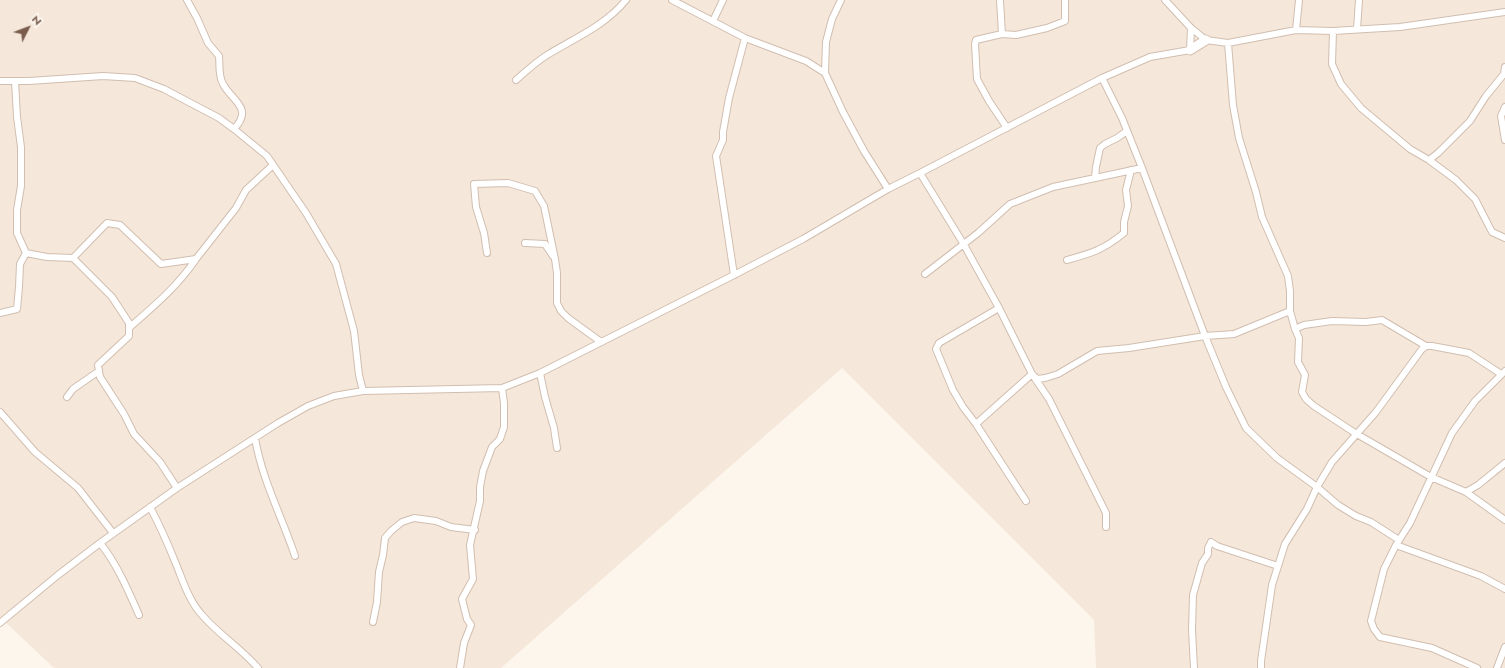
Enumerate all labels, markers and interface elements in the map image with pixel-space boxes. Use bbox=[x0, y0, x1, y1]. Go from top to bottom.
north arrow bbox=[8, 8, 48, 48]
text: N bbox=[28, 11, 46, 29]

